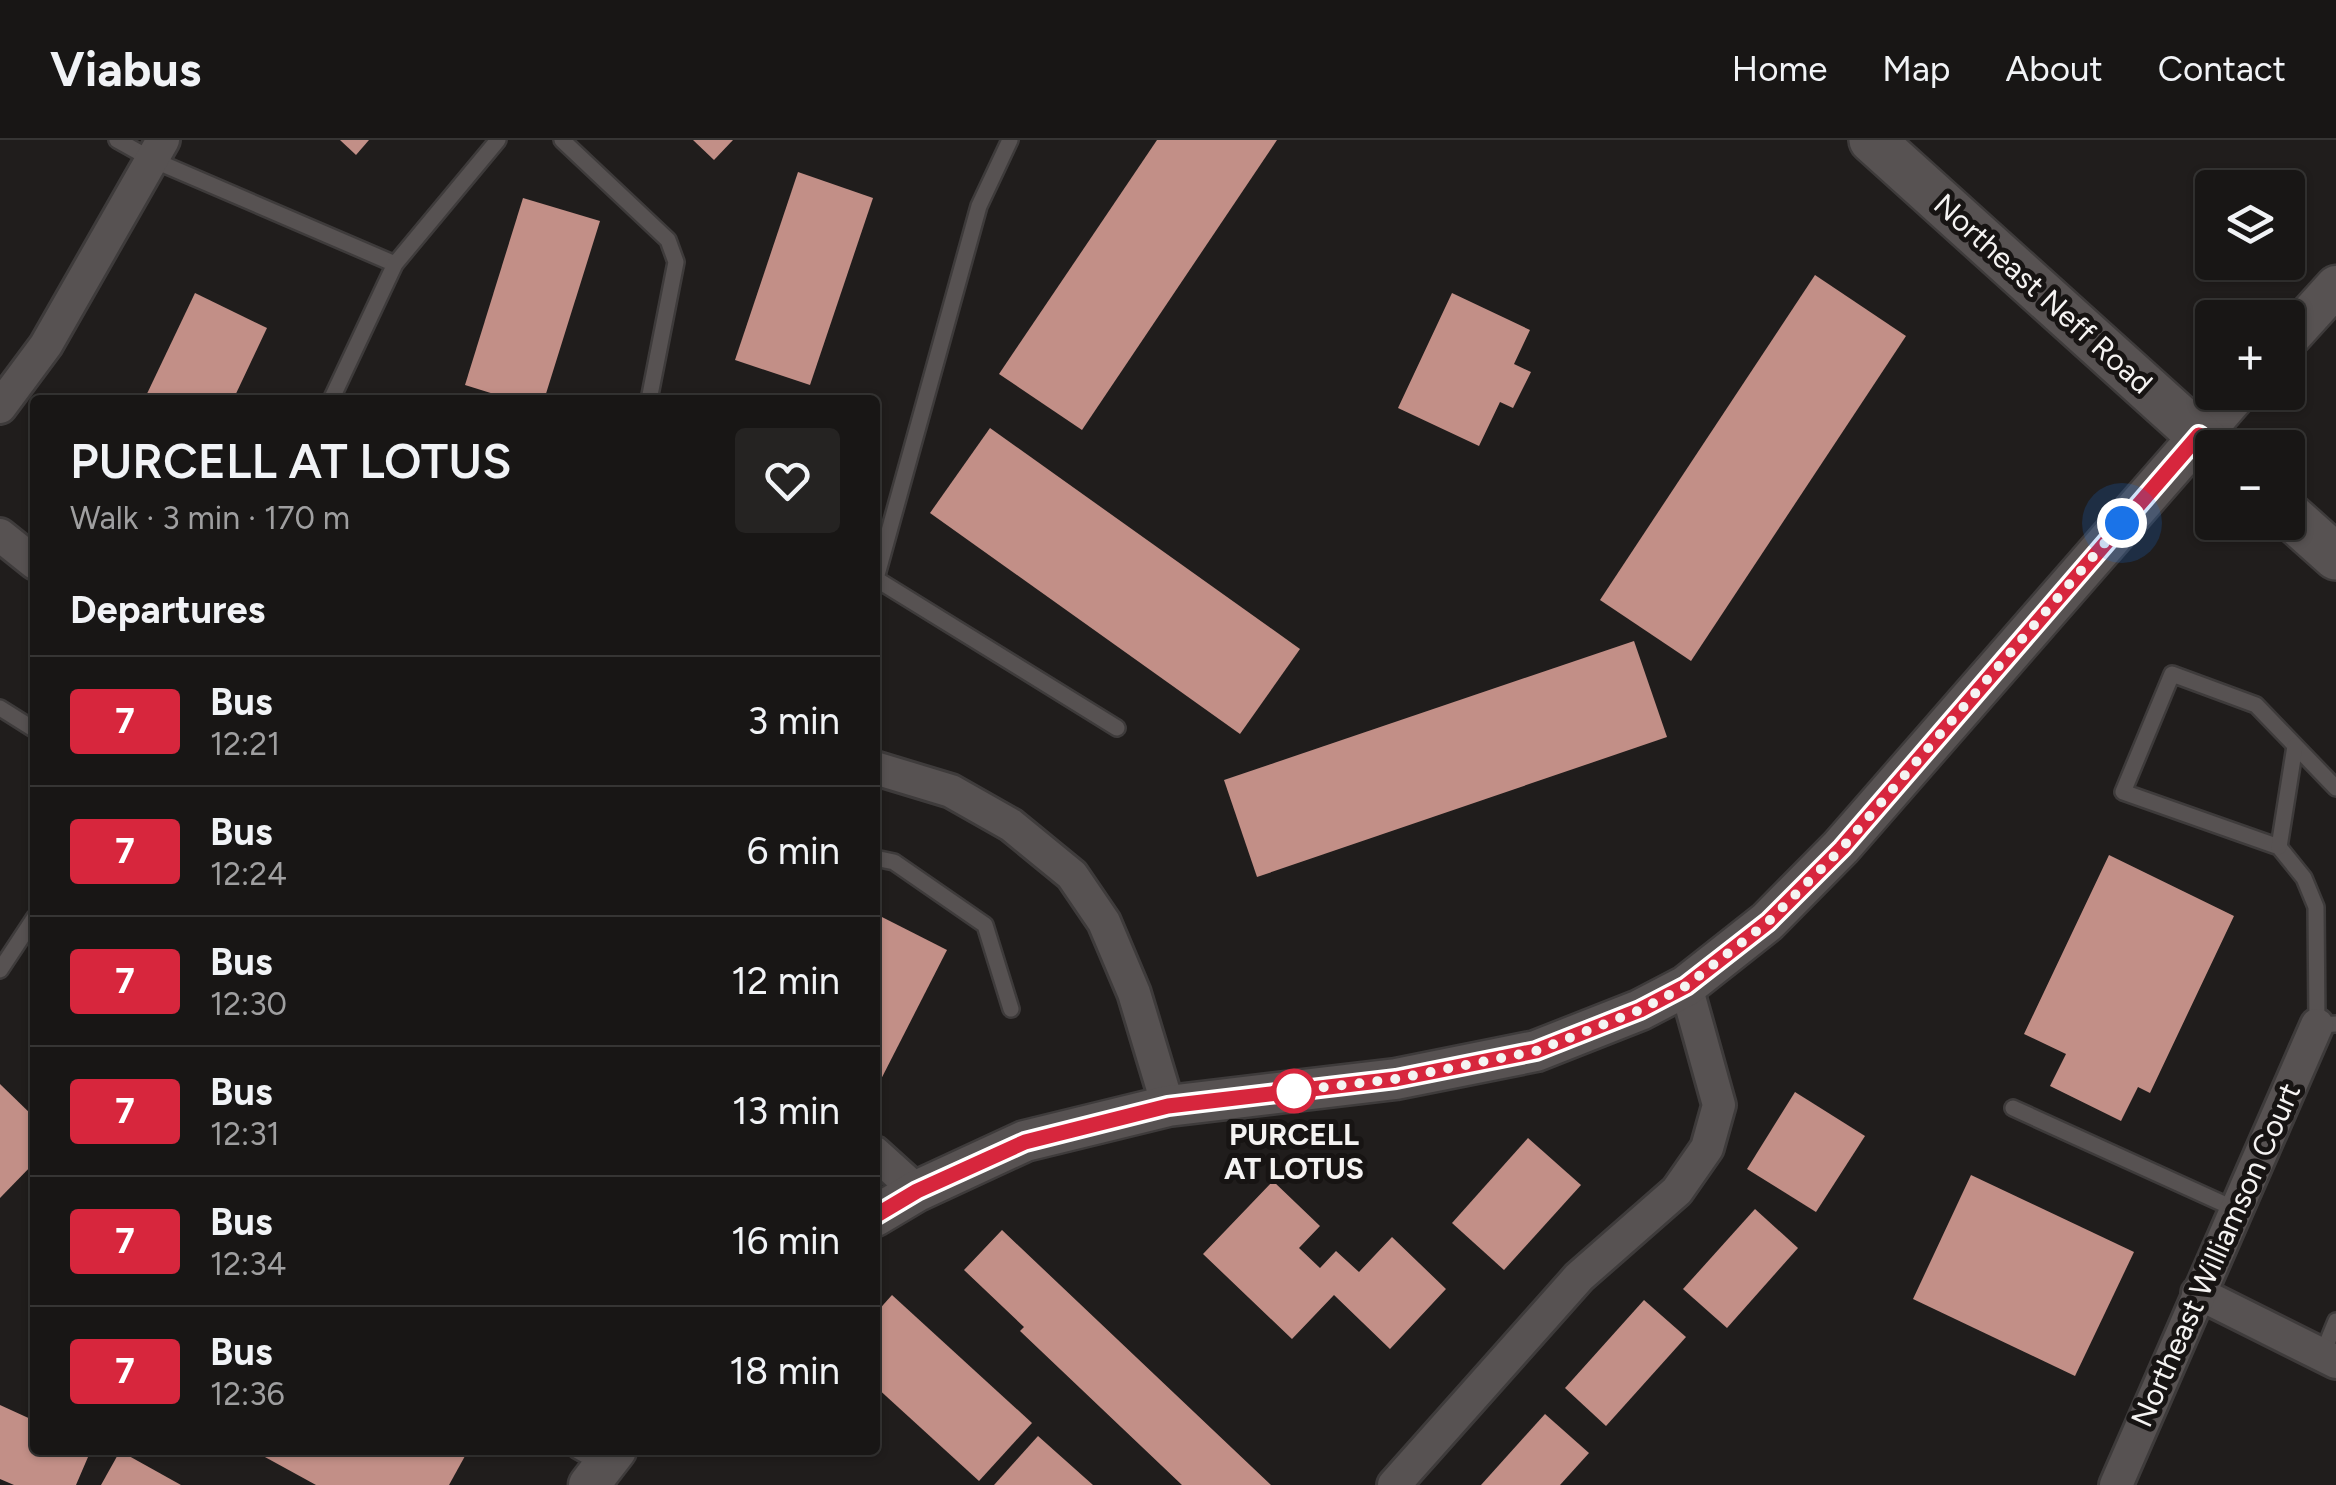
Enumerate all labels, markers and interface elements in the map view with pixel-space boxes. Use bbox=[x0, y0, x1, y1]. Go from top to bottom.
text: Viabus bbox=[50, 40, 201, 98]
text: Home bbox=[1732, 48, 1827, 90]
text: Map bbox=[1882, 48, 1951, 90]
text: About bbox=[2006, 48, 2103, 90]
text: Contact bbox=[2158, 48, 2286, 90]
map controls bbox=[2195, 170, 2305, 540]
button: layers bbox=[2195, 170, 2305, 280]
street label: Northeast Neff Road bbox=[1926, 186, 2160, 402]
button: + bbox=[2195, 300, 2305, 410]
button: heart bbox=[735, 428, 840, 533]
button: − bbox=[2195, 430, 2305, 540]
text: PURCELL AT LOTUS bbox=[70, 432, 511, 490]
your location bbox=[2097, 498, 2147, 548]
text: Walk · 3 min · 170 m bbox=[70, 499, 350, 537]
text: Departures bbox=[70, 587, 265, 633]
text: Bus bbox=[210, 679, 273, 725]
text: 3 min bbox=[748, 698, 840, 744]
text: 7 bbox=[115, 700, 135, 742]
text: 12:21 bbox=[210, 725, 280, 763]
text: Bus bbox=[210, 809, 273, 855]
text: 6 min bbox=[747, 828, 840, 874]
text: 7 bbox=[115, 830, 135, 872]
text: 12:24 bbox=[210, 855, 287, 893]
text: Bus bbox=[210, 939, 273, 985]
text: 12 min bbox=[731, 958, 840, 1004]
text: 7 bbox=[115, 960, 135, 1002]
text: 12:30 bbox=[210, 985, 287, 1023]
text: Bus bbox=[210, 1069, 273, 1115]
marker: PURCELL AT LOTUS bbox=[1273, 1070, 1315, 1112]
street label: Northeast Williamson Court bbox=[2123, 1077, 2308, 1433]
text: 13 min bbox=[732, 1088, 840, 1134]
text: 7 bbox=[115, 1090, 135, 1132]
text: 12:31 bbox=[210, 1115, 280, 1153]
place label: PURCELL AT LOTUS bbox=[1224, 1116, 1364, 1187]
text: Bus bbox=[210, 1199, 273, 1245]
text: 16 min bbox=[731, 1218, 840, 1264]
text: 7 bbox=[115, 1220, 135, 1262]
text: 12:34 bbox=[210, 1245, 286, 1283]
text: Bus bbox=[210, 1329, 273, 1375]
text: 18 min bbox=[729, 1348, 840, 1394]
text: 7 bbox=[115, 1350, 135, 1392]
text: 12:36 bbox=[210, 1375, 285, 1413]

